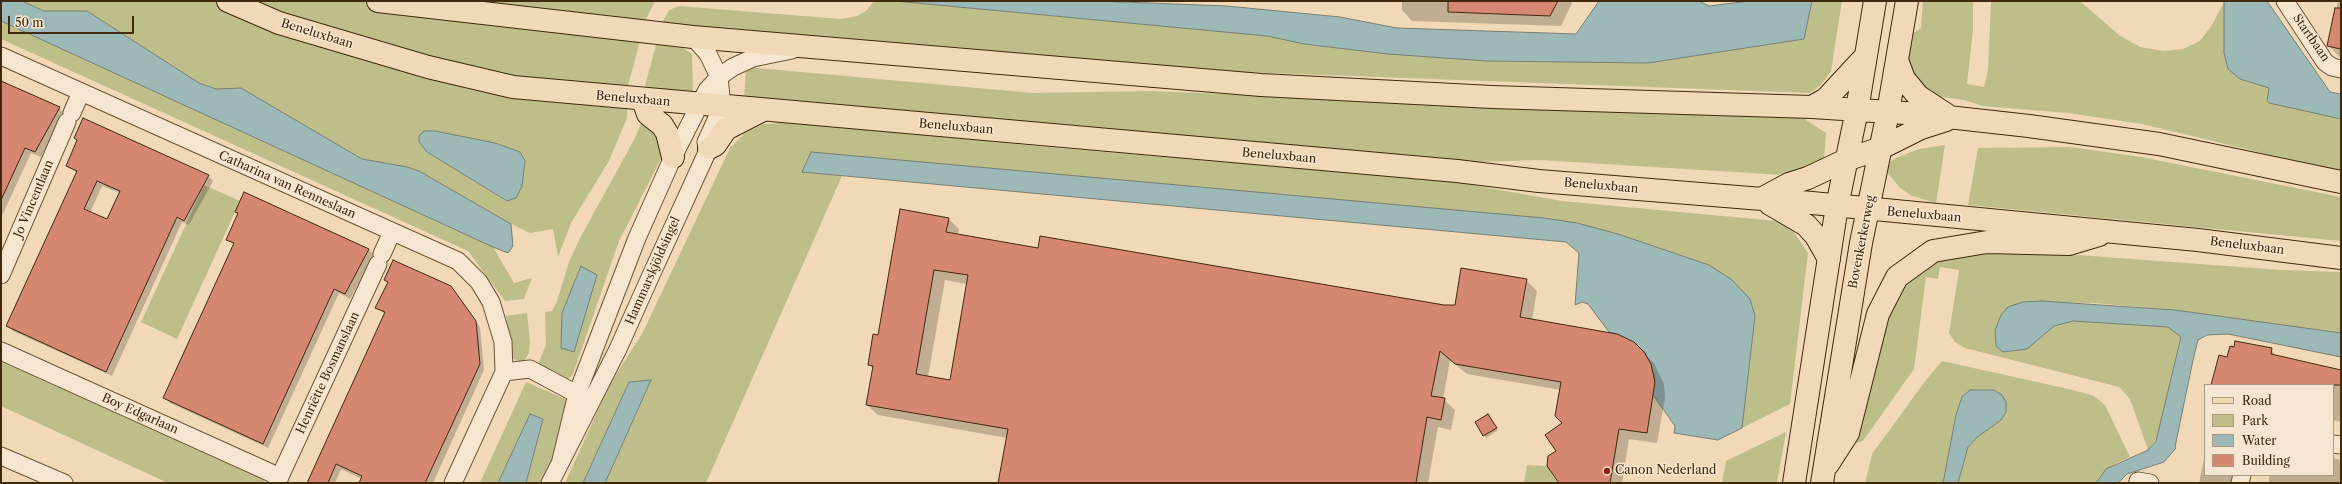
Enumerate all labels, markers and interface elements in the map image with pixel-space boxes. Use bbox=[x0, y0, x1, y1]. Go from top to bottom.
scale bar bbox=[10, 8, 136, 34]
street label: Startbaan bbox=[2289, 12, 2333, 64]
text: 50 m bbox=[15, 15, 44, 30]
street label: Beneluxbaan bbox=[279, 16, 355, 52]
street label: Beneluxbaan bbox=[595, 89, 671, 109]
street label: Beneluxbaan bbox=[918, 117, 994, 137]
street label: Beneluxbaan bbox=[1241, 146, 1317, 166]
street label: Catharina van Renneslaan bbox=[216, 148, 358, 222]
street label: Jo Vincentlaan bbox=[11, 158, 57, 240]
street label: Beneluxbaan bbox=[1563, 176, 1639, 196]
street label: Bovenkerkerweg bbox=[1846, 194, 1878, 290]
street label: Beneluxbaan bbox=[1886, 205, 1962, 225]
street label: Hammarskjöldsingel bbox=[623, 215, 683, 327]
street label: Beneluxbaan bbox=[2209, 234, 2285, 258]
street label: Henriëtte Bosmanslaan bbox=[293, 310, 363, 436]
legend bbox=[2204, 384, 2334, 476]
street label: Boy Edgarlaan bbox=[99, 391, 181, 437]
text: Road bbox=[2242, 393, 2272, 408]
text: Park bbox=[2242, 413, 2268, 428]
text: Water bbox=[2242, 433, 2276, 448]
text: Building bbox=[2242, 453, 2290, 468]
place label: Canon Nederland bbox=[1615, 464, 1716, 478]
marker: Canon Nederland bbox=[1602, 466, 1612, 476]

